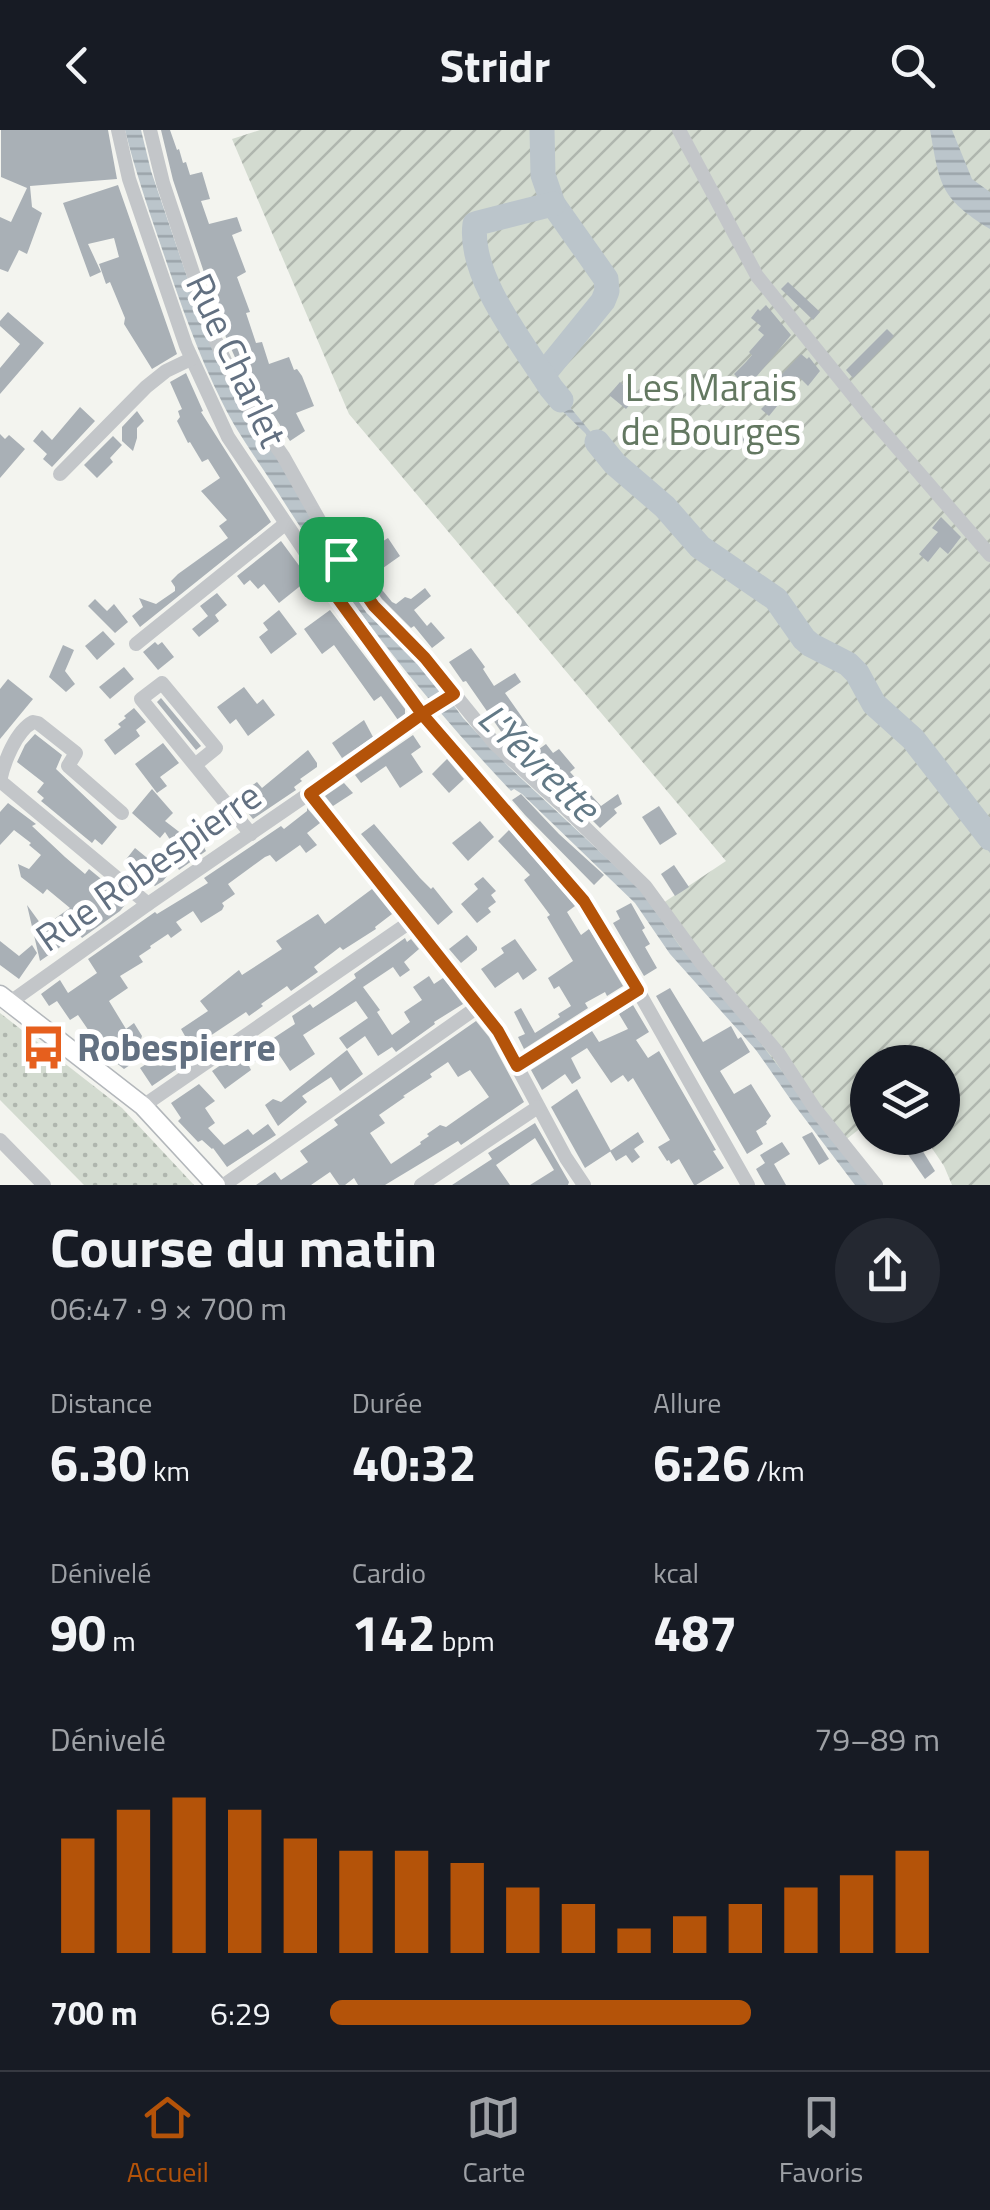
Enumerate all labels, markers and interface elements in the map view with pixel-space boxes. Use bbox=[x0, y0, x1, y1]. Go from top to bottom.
text: Stridr bbox=[440, 31, 550, 99]
icon: back bbox=[50, 38, 105, 93]
icon: search bbox=[885, 38, 940, 93]
street label: Rue Charlet bbox=[172, 264, 302, 456]
park label: Les Marais de Bourges bbox=[621, 358, 801, 460]
pin bbox=[299, 517, 384, 602]
icon: arrive bbox=[314, 532, 369, 587]
water label: L'Yévrette bbox=[464, 688, 616, 837]
street label: Rue Robespierre bbox=[23, 767, 273, 965]
place label: Robespierre bbox=[77, 1018, 276, 1076]
bus stop icon: Robespierre bbox=[20, 1023, 68, 1071]
map controls bbox=[850, 1045, 960, 1155]
button: layers bbox=[850, 1045, 960, 1155]
text: Course du matin bbox=[50, 1205, 437, 1288]
button: share bbox=[835, 1218, 940, 1323]
text: 06:47 · 9 × 700 m bbox=[50, 1284, 287, 1332]
text: Distance bbox=[50, 1381, 152, 1424]
text: Durée bbox=[352, 1381, 422, 1424]
text: Allure bbox=[653, 1381, 721, 1424]
text: 6.30 bbox=[50, 1424, 147, 1500]
text: 40:32 bbox=[352, 1424, 476, 1500]
text: 6:26 bbox=[653, 1424, 750, 1500]
text: km bbox=[147, 1449, 190, 1492]
text: /km bbox=[750, 1449, 805, 1492]
text: Dénivelé bbox=[50, 1551, 151, 1594]
text: Cardio bbox=[352, 1551, 426, 1594]
text: kcal bbox=[653, 1551, 699, 1594]
text: 90 bbox=[50, 1594, 106, 1670]
text: 142 bbox=[352, 1594, 436, 1670]
text: 487 bbox=[653, 1594, 737, 1670]
text: m bbox=[106, 1619, 136, 1662]
text: bpm bbox=[436, 1619, 495, 1662]
text: Dénivelé bbox=[50, 1715, 166, 1763]
text: 79–89 m bbox=[814, 1715, 940, 1763]
text: 700 m bbox=[50, 1989, 138, 2037]
text: 6:29 bbox=[210, 1989, 271, 2037]
tab: Accueil bbox=[127, 2090, 209, 2193]
tab: Carte bbox=[462, 2090, 525, 2193]
tab: Favoris bbox=[779, 2090, 863, 2193]

